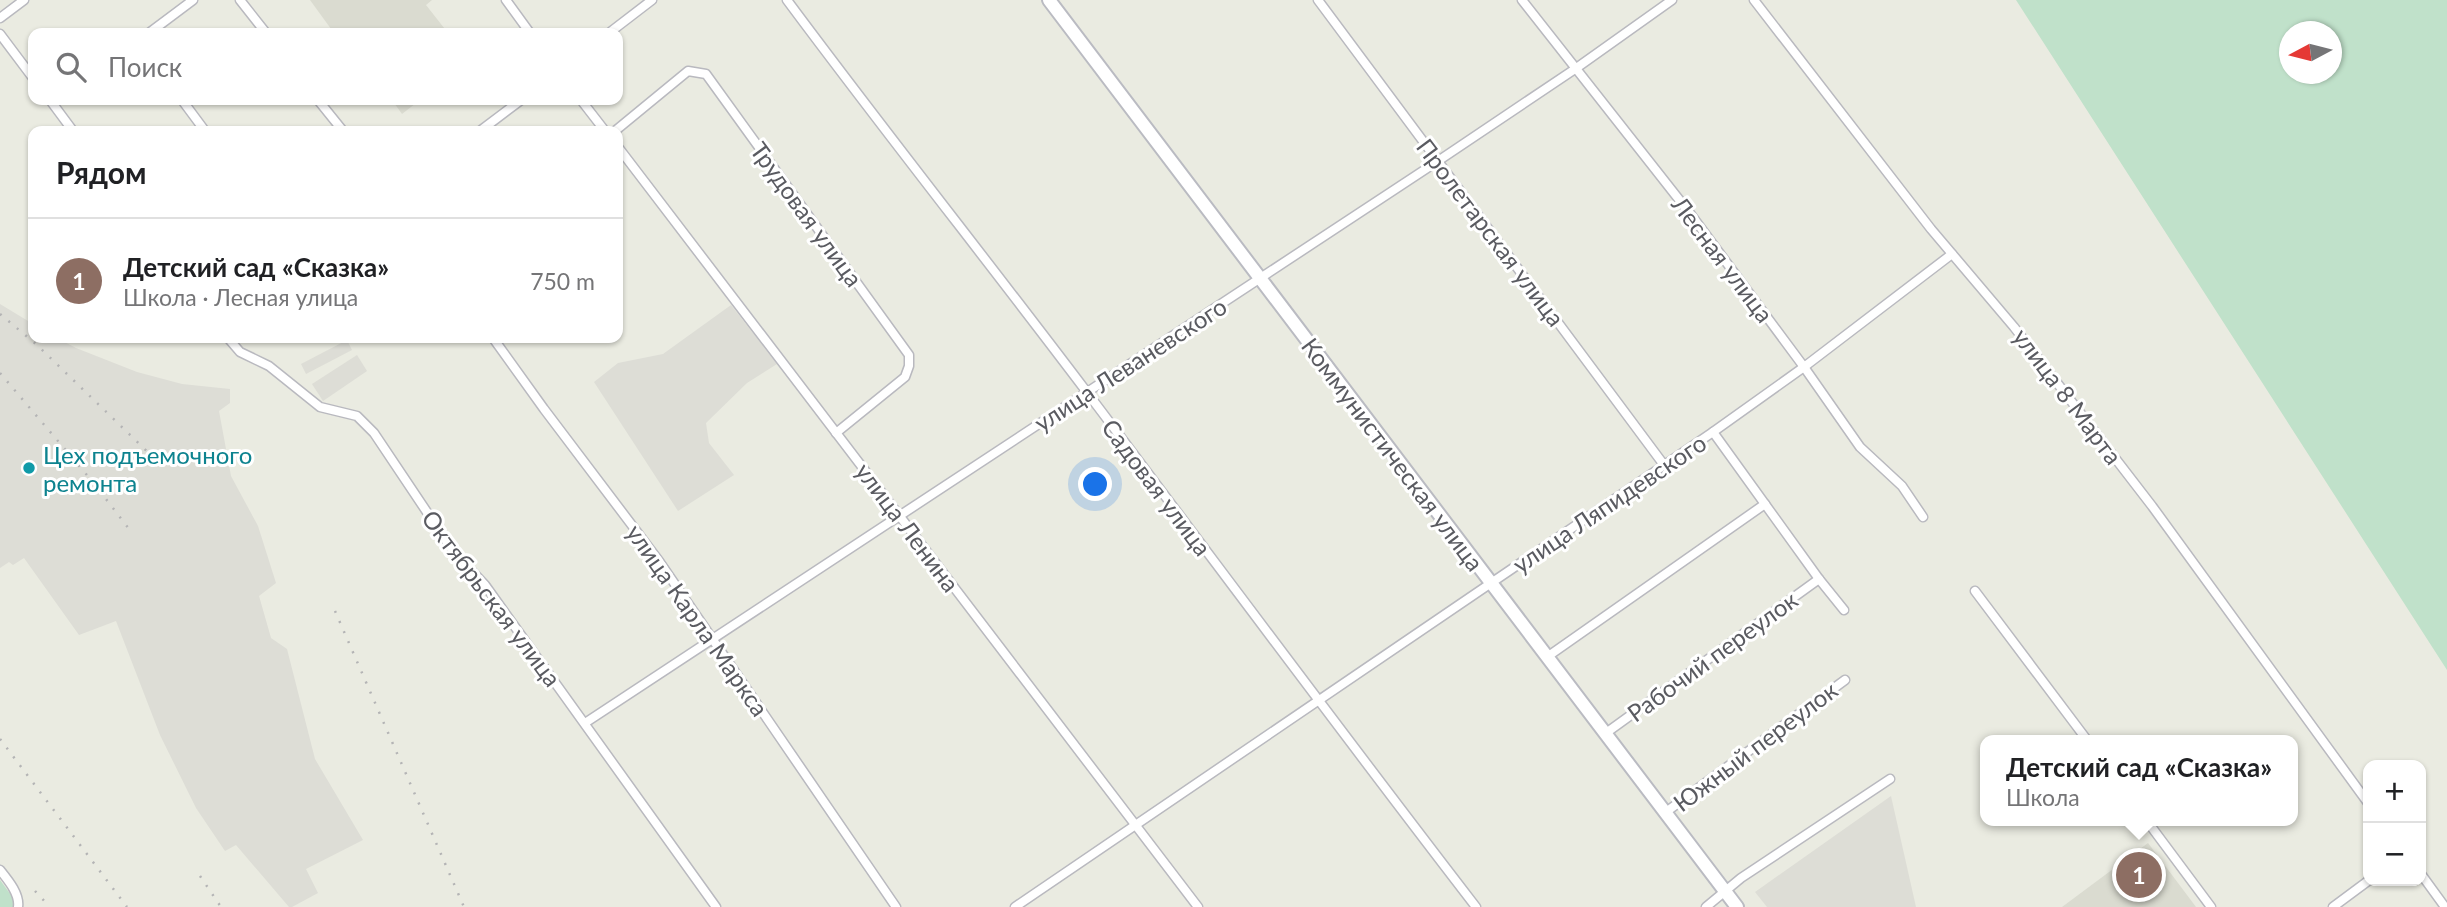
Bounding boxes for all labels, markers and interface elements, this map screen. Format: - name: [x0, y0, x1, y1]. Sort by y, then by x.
- north arrow: [2279, 21, 2342, 84]
- search box: [28, 28, 623, 105]
- icon: search: [52, 48, 90, 86]
- text: Поиск: [108, 51, 182, 83]
- street label: Пролетарская улица: [1411, 132, 1571, 332]
- street label: Трудовая улица: [745, 136, 869, 292]
- text: Рядом: [56, 154, 146, 190]
- street label: Лесная улица: [1666, 190, 1780, 328]
- text: Детский сад «Сказка»: [123, 251, 389, 283]
- text: 1: [72, 267, 86, 295]
- text: 750 m: [530, 267, 595, 295]
- text: Школа · Лесная улица: [123, 283, 358, 311]
- street label: улица Леваневского: [1028, 291, 1232, 437]
- street label: улица 8 Марта: [2007, 322, 2129, 470]
- street label: Коммунистическая улица: [1296, 332, 1490, 576]
- street label: Садовая улица: [1096, 413, 1218, 561]
- street label: улица Ляпидевского: [1507, 427, 1711, 579]
- place label: Цех подъемочного ремонта: [43, 440, 252, 497]
- street label: улица Ленина: [850, 457, 966, 597]
- marker: Цех подъемочного ремонта: [21, 460, 37, 476]
- your location: [1078, 467, 1112, 501]
- street label: Октябрьская улица: [416, 504, 568, 692]
- street label: улица Карла Маркса: [621, 519, 775, 721]
- street label: Рабочий переулок: [1621, 584, 1803, 727]
- street label: Южный переулок: [1667, 675, 1843, 817]
- popup: [1980, 735, 2298, 826]
- text: Детский сад «Сказка»: [2006, 751, 2272, 783]
- map controls: [2363, 760, 2426, 886]
- button: +: [2363, 760, 2426, 823]
- text: Школа: [2006, 783, 2080, 811]
- button: −: [2363, 823, 2426, 886]
- pin: 1: [2116, 849, 2162, 901]

